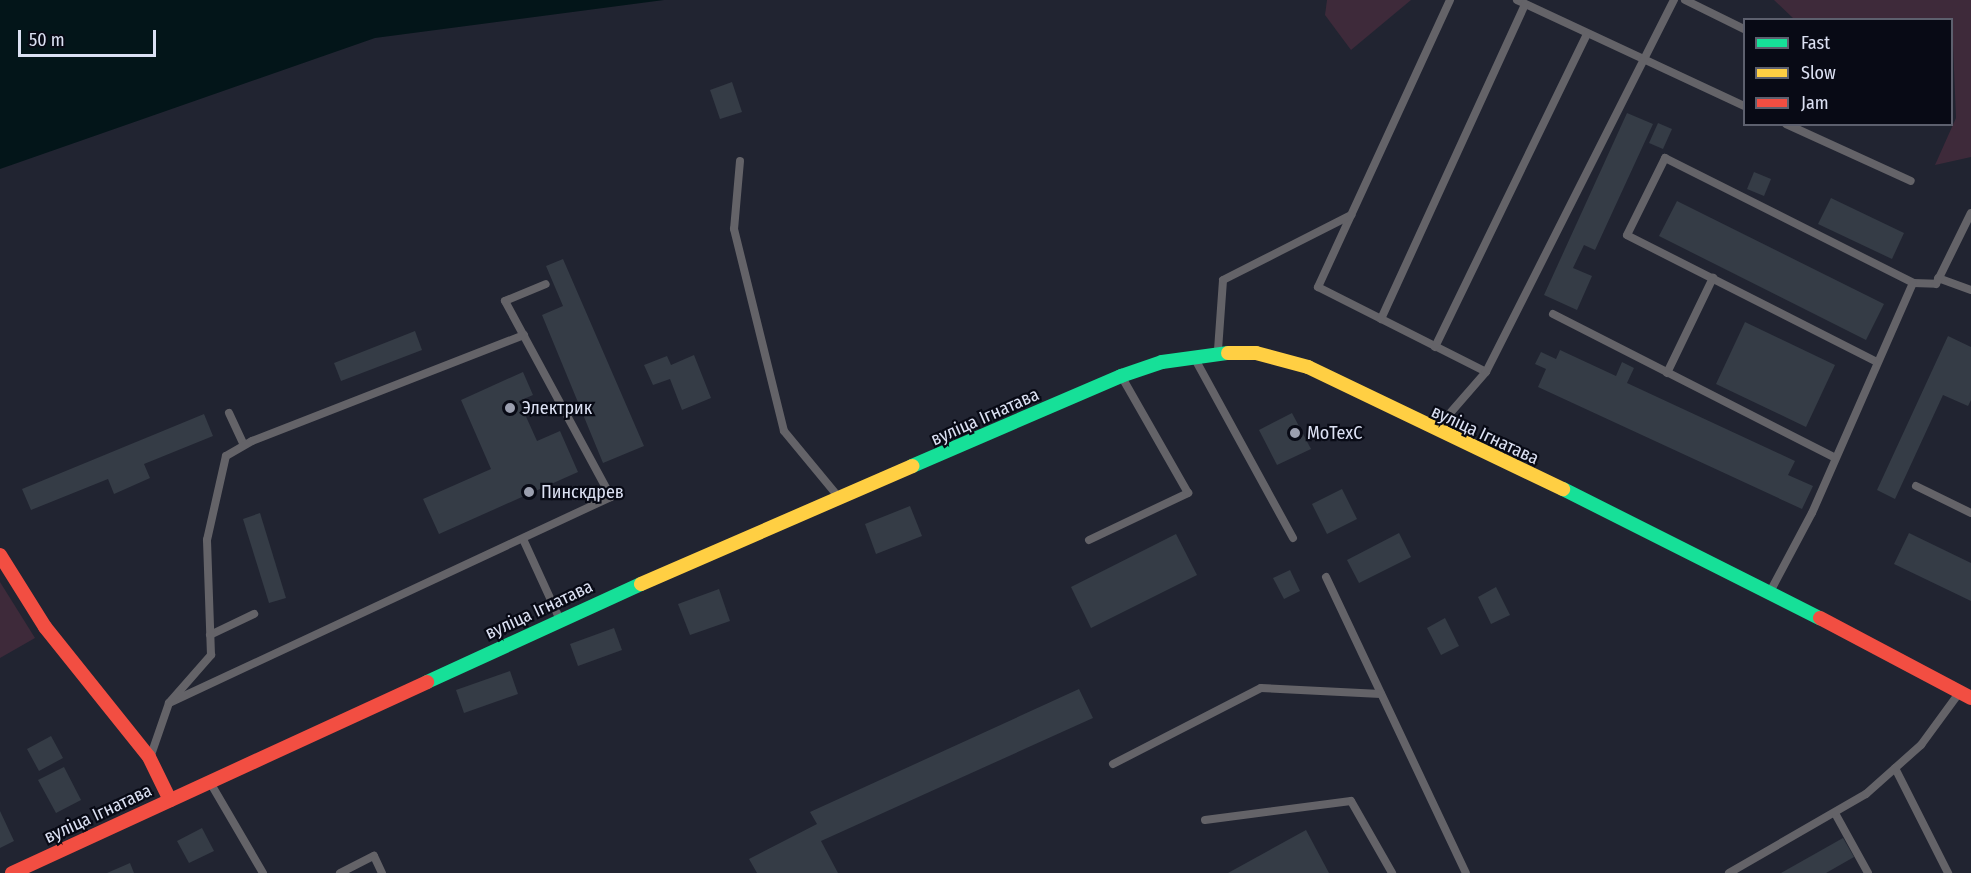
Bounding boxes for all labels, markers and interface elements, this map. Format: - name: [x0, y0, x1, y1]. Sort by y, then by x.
- scale bar: [21, 18, 159, 56]
- legend: [1743, 18, 1953, 126]
- text: 50 m: [29, 29, 65, 51]
- text: Fast: [1801, 32, 1830, 54]
- text: Slow: [1801, 62, 1836, 84]
- text: Jam: [1801, 92, 1829, 114]
- street label: вуліца Ігнатава: [928, 384, 1042, 450]
- place label: Электрик: [522, 397, 592, 419]
- marker: Электрик: [503, 401, 517, 415]
- street label: вуліца Ігнатава: [1428, 401, 1542, 469]
- place label: MoTexC: [1307, 422, 1362, 444]
- marker: MoTexC: [1288, 426, 1302, 440]
- place label: Пинскдрев: [541, 481, 624, 503]
- marker: Пинскдрев: [522, 485, 536, 499]
- street label: вуліца Ігнатава: [482, 576, 596, 644]
- street label: вуліца Ігнатава: [41, 780, 155, 848]

